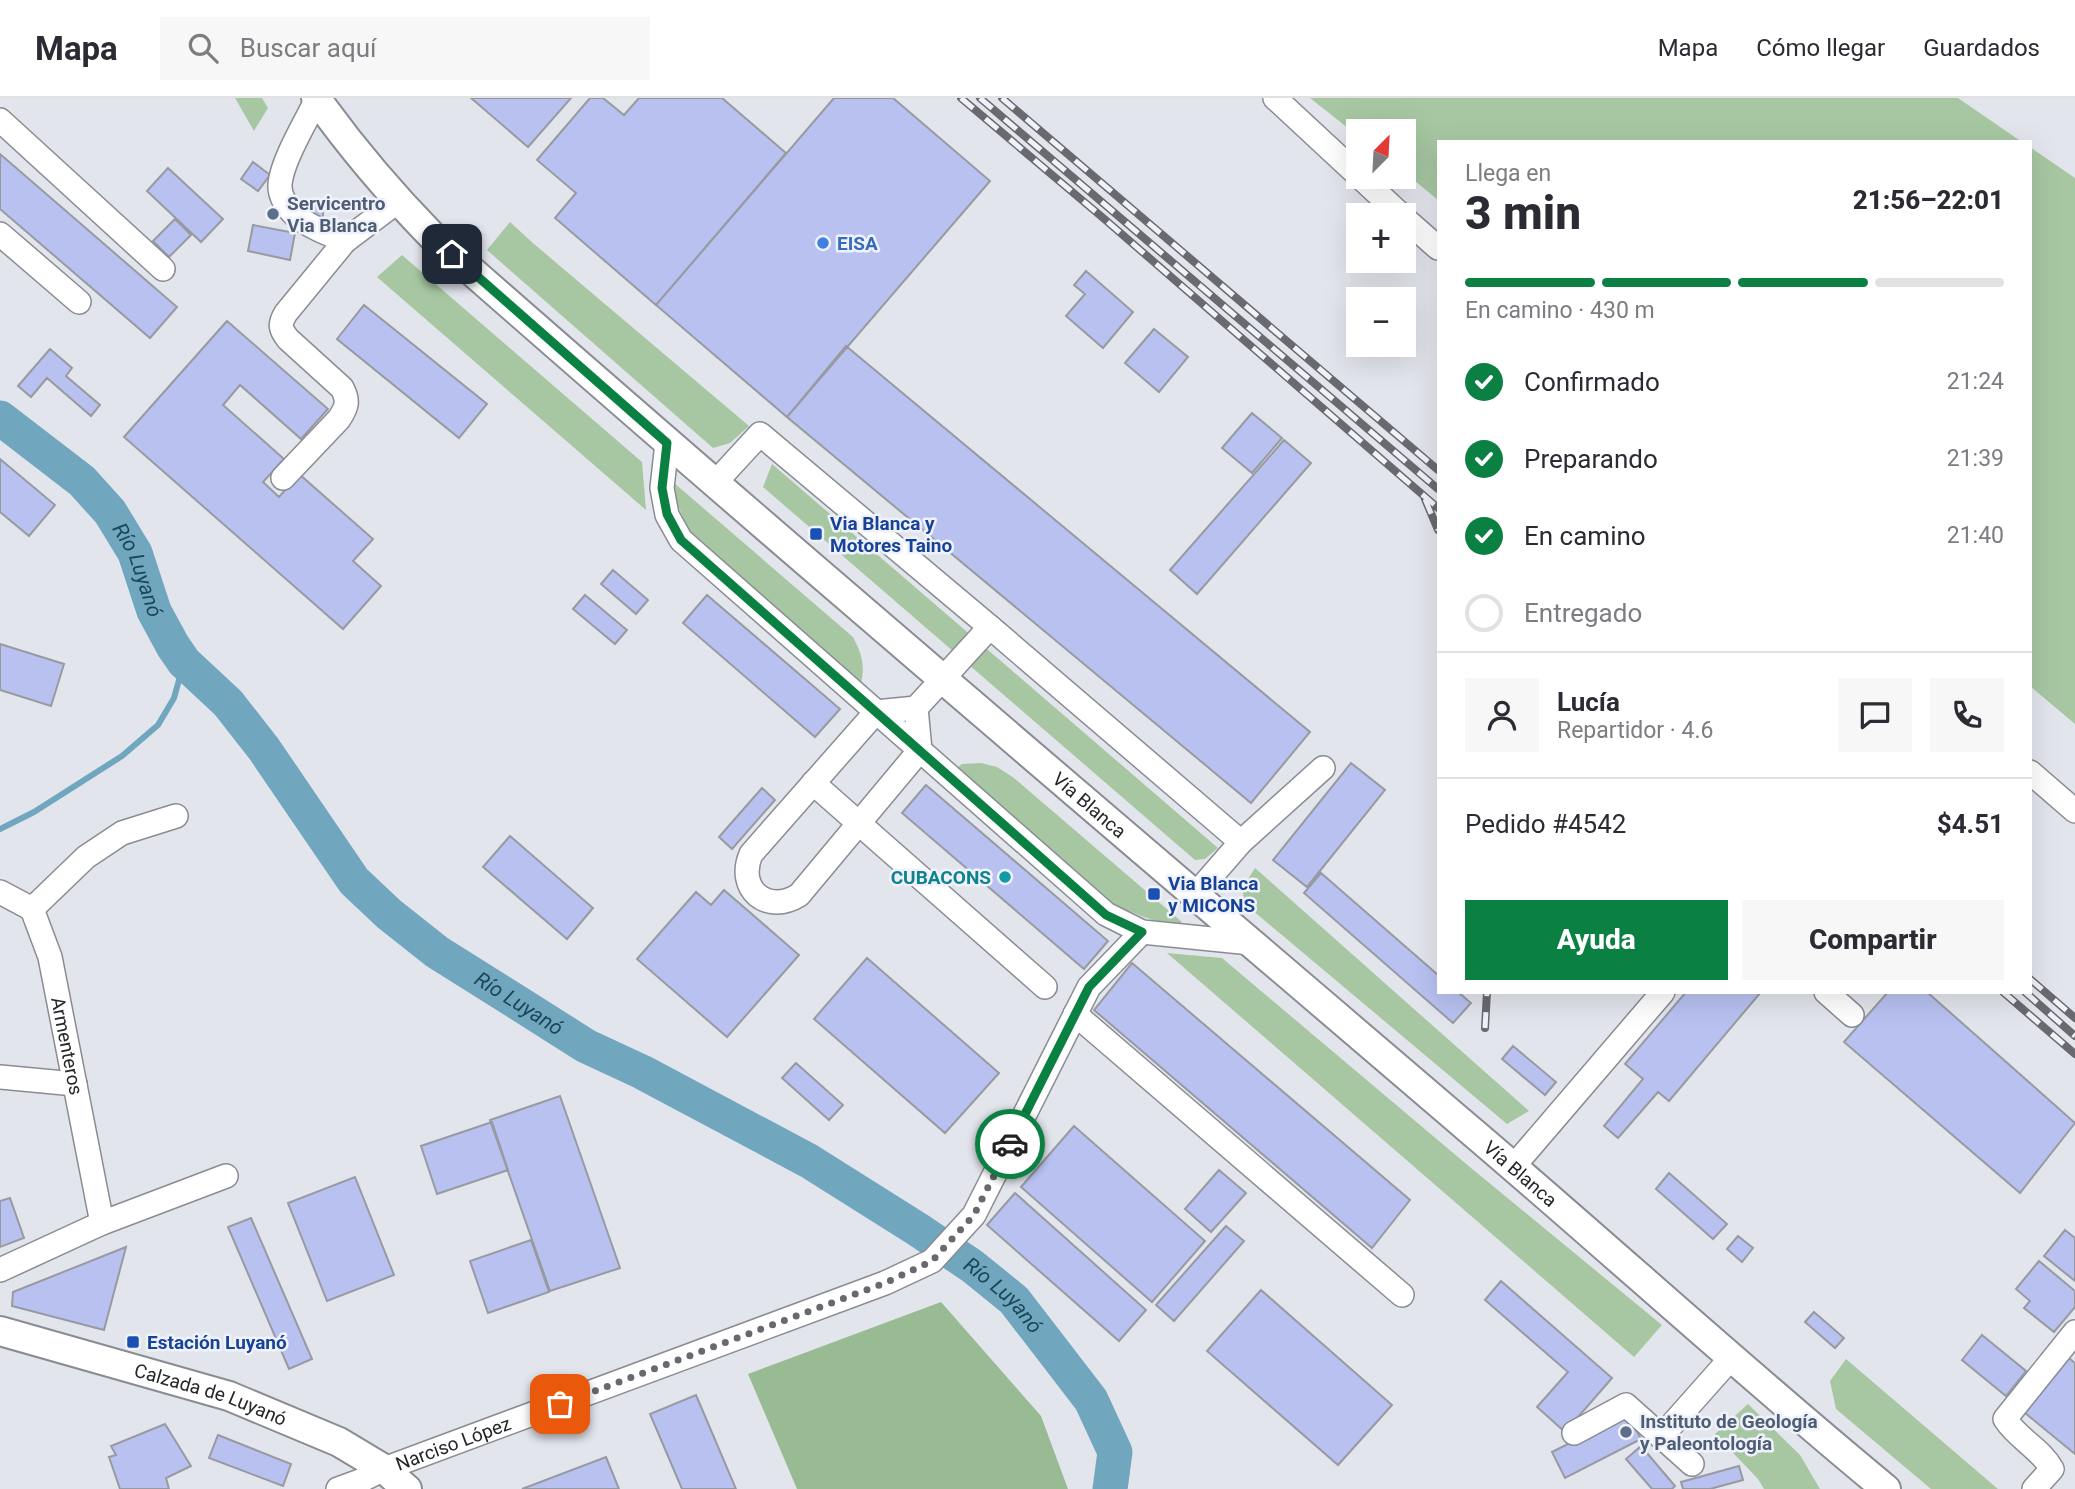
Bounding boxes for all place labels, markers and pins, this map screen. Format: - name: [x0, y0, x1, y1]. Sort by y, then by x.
- place label: Servicentro Via Blanca: [287, 192, 386, 237]
- marker: Servicentro Via Blanca: [265, 206, 281, 222]
- pin: [422, 224, 482, 284]
- place label: EISA: [837, 232, 878, 255]
- marker: EISA: [815, 235, 831, 251]
- place label: Via Blanca y Motores Taino: [830, 512, 953, 557]
- marker: Via Blanca y Motores Taino: [808, 526, 824, 542]
- place label: CUBACONS: [891, 866, 991, 889]
- marker: CUBACONS: [997, 869, 1013, 885]
- place label: Via Blanca y MICONS: [1168, 872, 1258, 917]
- marker: Via Blanca y MICONS: [1146, 886, 1162, 902]
- place label: Estación Luyanó: [147, 1331, 287, 1354]
- marker: Estación Luyanó: [125, 1334, 141, 1350]
- pin: [530, 1374, 590, 1434]
- place label: Instituto de Geología y Paleontología: [1640, 1410, 1818, 1455]
- marker: Instituto de Geología y Paleontología: [1618, 1424, 1634, 1440]

